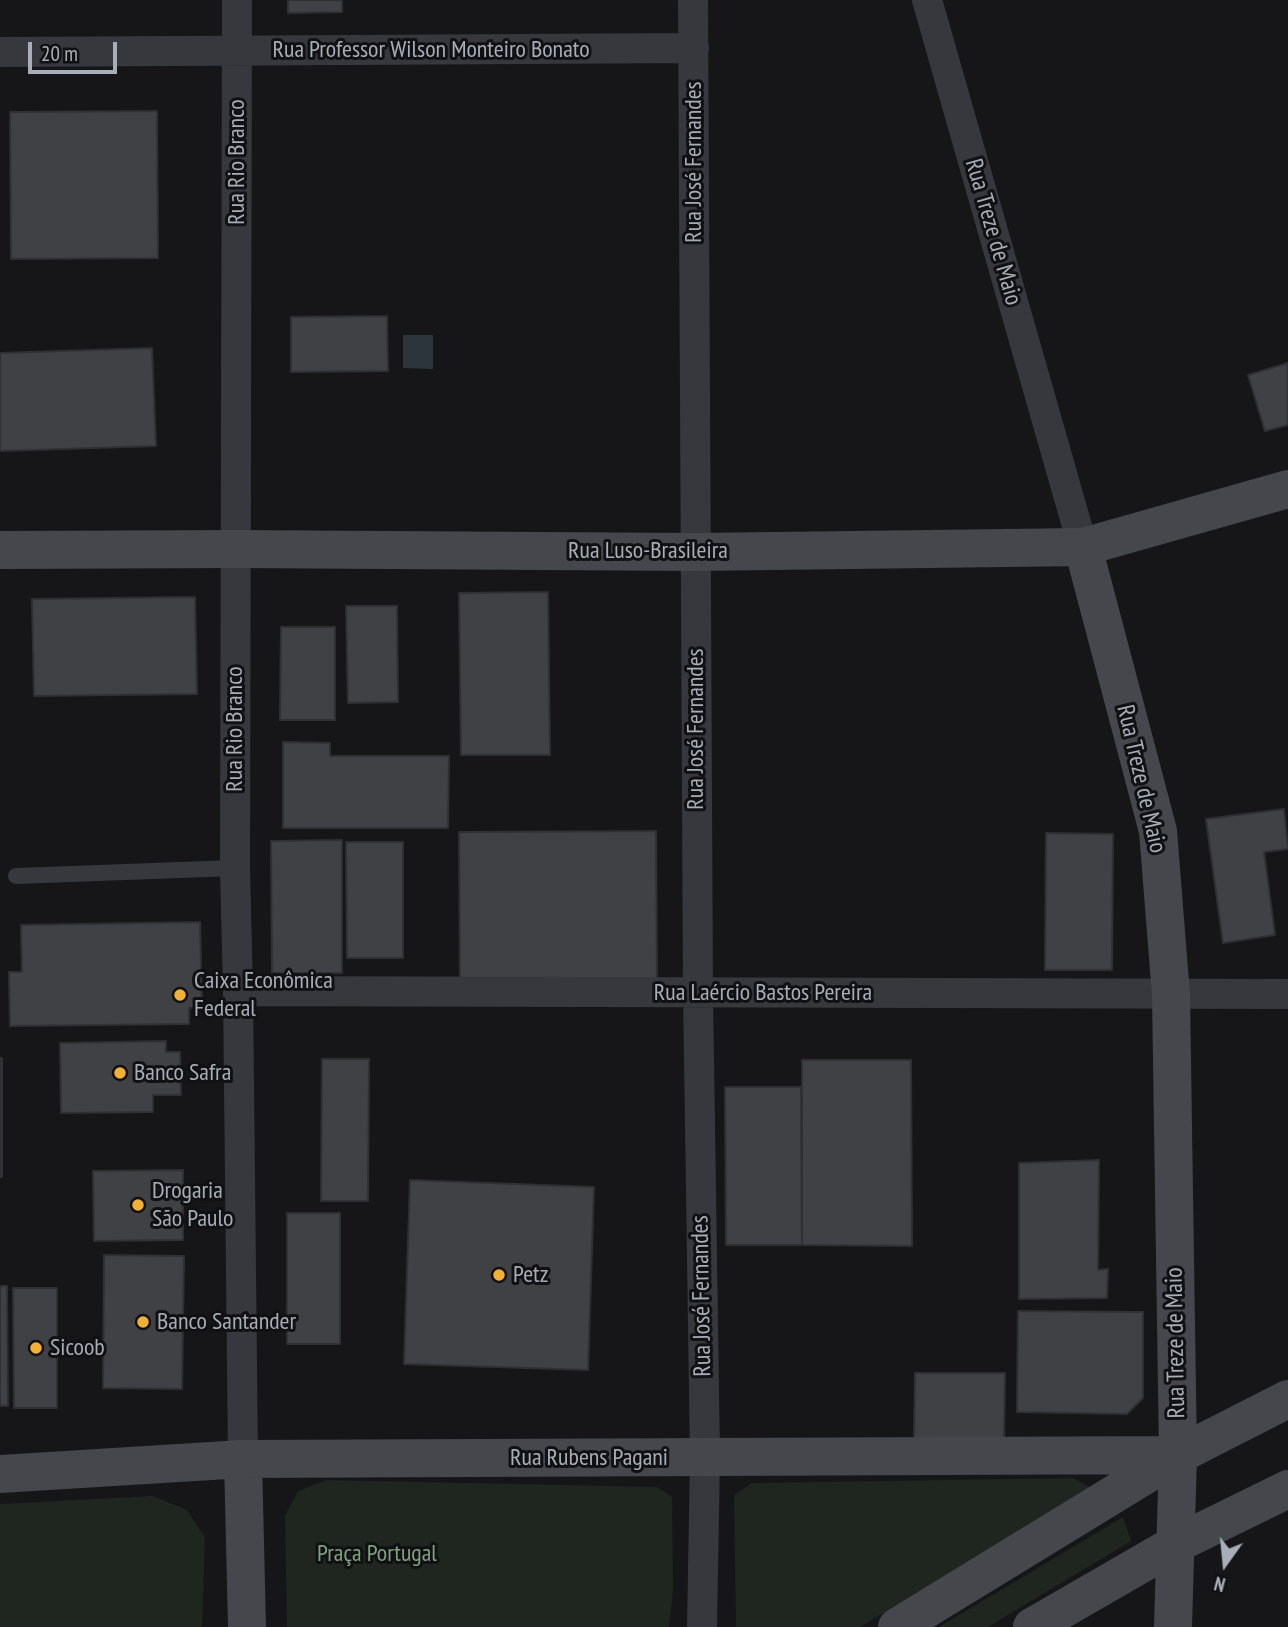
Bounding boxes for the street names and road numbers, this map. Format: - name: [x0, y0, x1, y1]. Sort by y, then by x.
- street label: Rua Professor Wilson Monteiro Bonato: [272, 36, 590, 64]
- street label: Rua José Fernandes: [680, 81, 708, 243]
- street label: Rua Rio Branco: [223, 99, 251, 225]
- street label: Rua Treze de Maio: [958, 156, 1028, 308]
- street label: Rua Luso-Brasileira: [568, 537, 728, 565]
- street label: Rua José Fernandes: [682, 648, 710, 810]
- street label: Rua Rio Branco: [221, 666, 249, 792]
- street label: Rua Treze de Maio: [1110, 702, 1172, 856]
- street label: Rua Laércio Bastos Pereira: [654, 979, 872, 1007]
- street label: Rua José Fernandes: [686, 1215, 718, 1377]
- street label: Rua Treze de Maio: [1160, 1267, 1192, 1419]
- street label: Rua Rubens Pagani: [510, 1444, 668, 1472]

